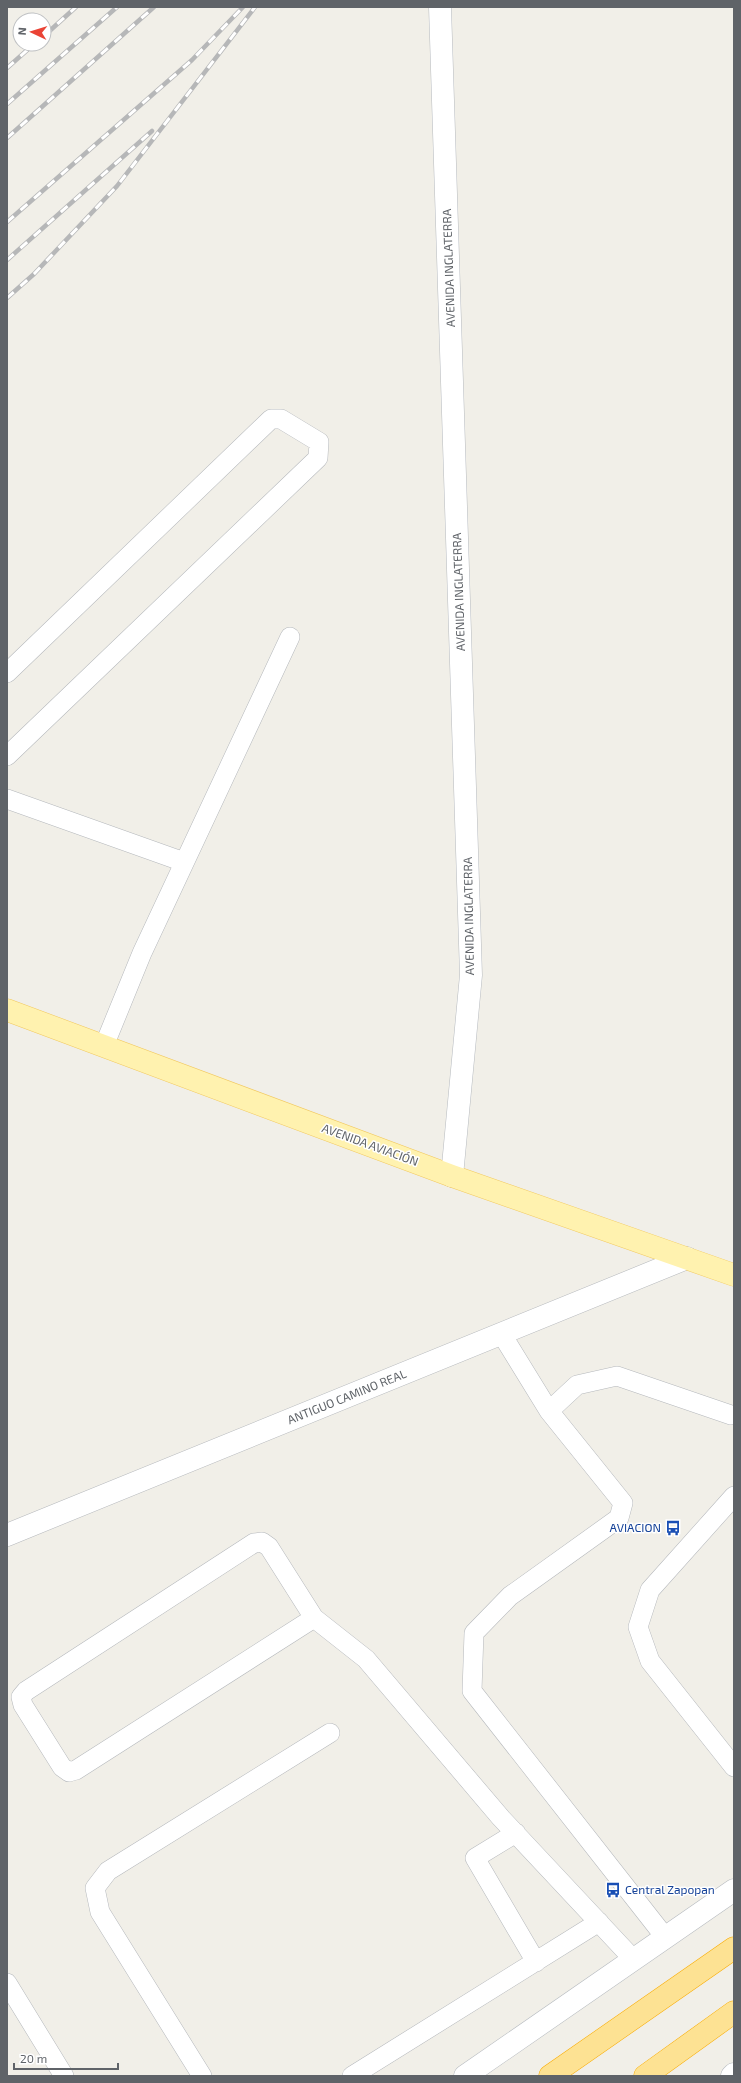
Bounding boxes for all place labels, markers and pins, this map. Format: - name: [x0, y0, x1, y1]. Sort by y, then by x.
- bus stop icon: AVIACION: [664, 1519, 682, 1537]
- place label: AVIACION: [610, 1520, 661, 1534]
- bus stop icon: Central Zapopan: [604, 1881, 622, 1899]
- place label: Central Zapopan: [625, 1882, 715, 1896]

